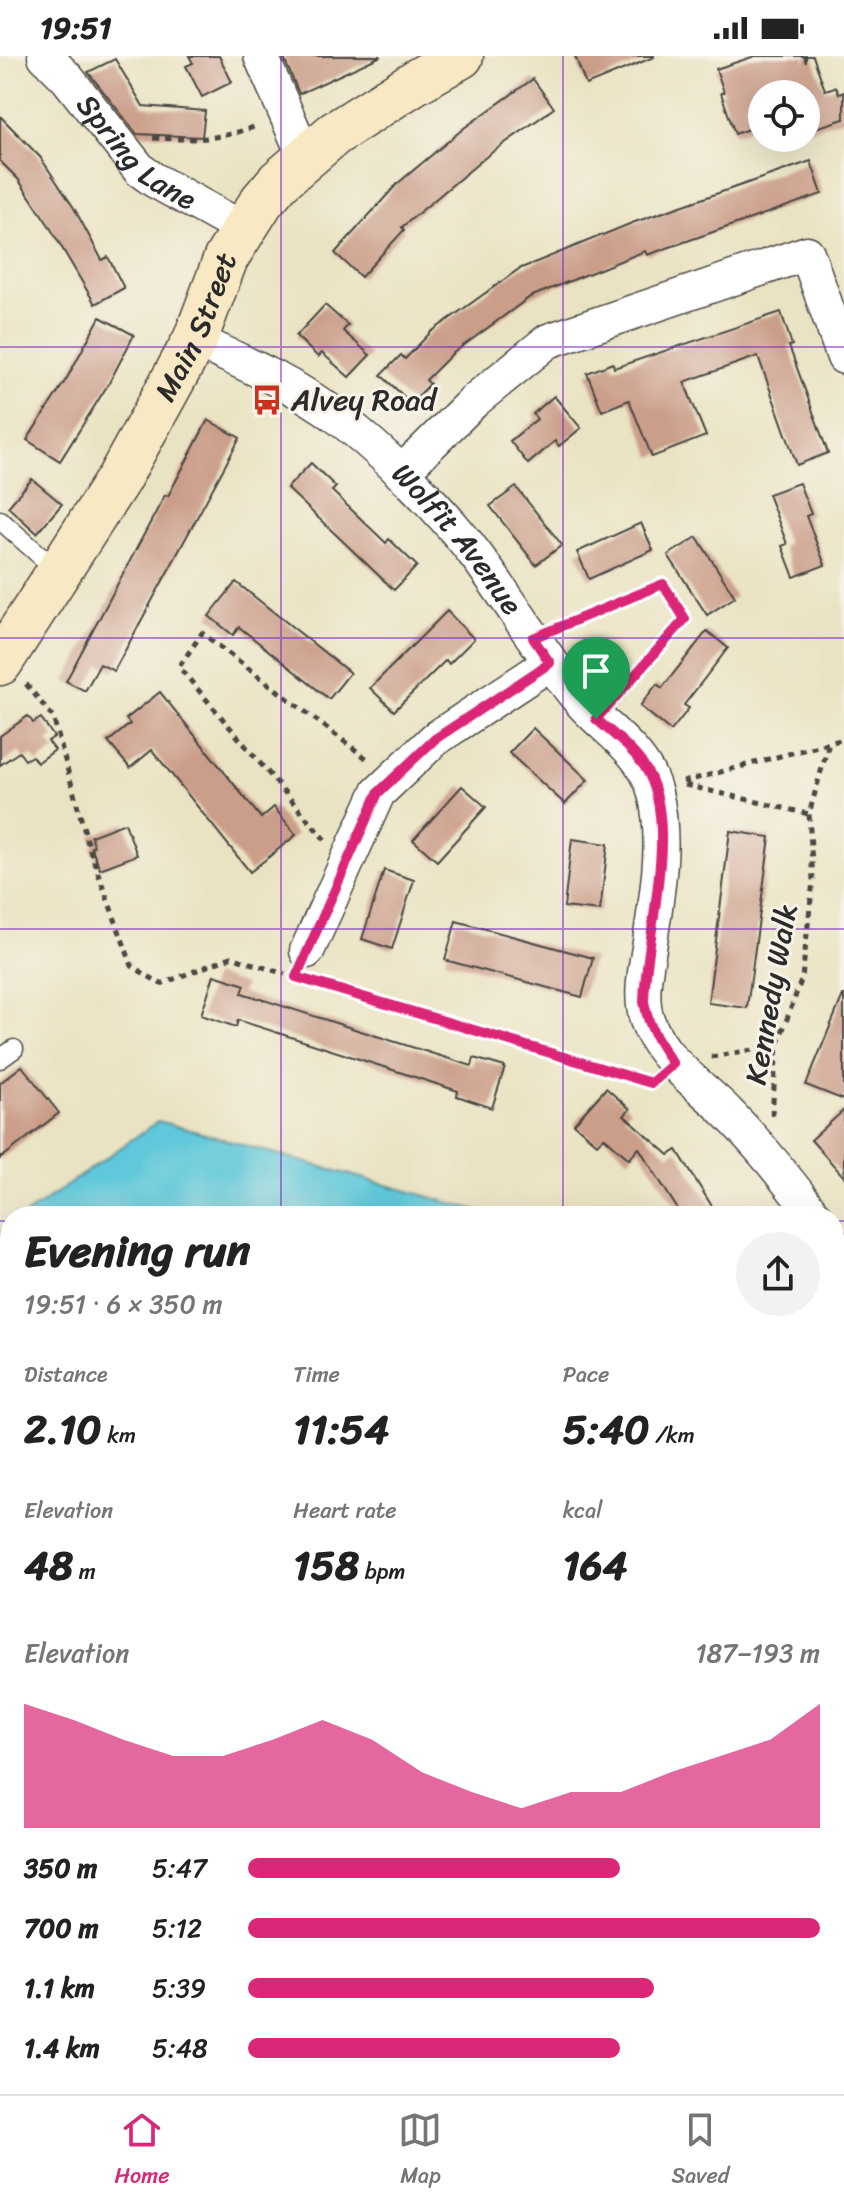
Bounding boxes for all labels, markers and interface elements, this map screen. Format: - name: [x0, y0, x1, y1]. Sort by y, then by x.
- text: 19:51: [40, 1, 112, 55]
- map controls: [748, 80, 820, 152]
- button: locate: [748, 80, 820, 152]
- street label: Spring Lane: [62, 81, 207, 226]
- street label: Main Street: [139, 244, 253, 412]
- place label: Alvey Road: [290, 373, 438, 427]
- bus stop icon: Alvey Road: [250, 383, 284, 417]
- street label: Wolfit Avenue: [378, 449, 538, 626]
- pin: [562, 637, 630, 719]
- icon: arrive: [574, 649, 618, 693]
- street label: Kennedy Walk: [728, 899, 814, 1089]
- text: Evening run: [24, 1212, 250, 1290]
- button: share: [736, 1232, 820, 1316]
- text: 19:51 · 6 × 350 m: [24, 1281, 223, 1327]
- text: Distance: [24, 1355, 108, 1394]
- text: Time: [293, 1355, 340, 1394]
- text: Pace: [563, 1355, 609, 1394]
- text: 2.10: [24, 1394, 102, 1465]
- text: 11:54: [293, 1394, 389, 1465]
- text: 5:40: [563, 1394, 649, 1465]
- text: km: [102, 1416, 136, 1455]
- text: /km: [649, 1416, 695, 1455]
- text: Elevation: [24, 1491, 113, 1530]
- text: Heart rate: [293, 1491, 397, 1530]
- text: kcal: [563, 1491, 603, 1530]
- text: 48: [24, 1530, 73, 1601]
- text: 158: [293, 1530, 359, 1601]
- text: 164: [563, 1530, 628, 1601]
- text: m: [73, 1552, 96, 1591]
- text: bpm: [359, 1552, 405, 1591]
- text: Elevation: [24, 1630, 129, 1676]
- text: 187–193 m: [695, 1630, 820, 1676]
- text: 350 m: [24, 1845, 97, 1891]
- text: 5:47: [152, 1845, 207, 1891]
- text: 700 m: [24, 1905, 98, 1951]
- text: 5:12: [152, 1905, 202, 1951]
- text: 1.1 km: [24, 1965, 95, 2011]
- text: 5:39: [152, 1965, 206, 2011]
- text: 1.4 km: [24, 2025, 100, 2071]
- text: 5:48: [152, 2025, 208, 2071]
- tab: Home: [115, 2108, 169, 2195]
- tab: Map: [398, 2108, 442, 2195]
- tab: Saved: [671, 2108, 729, 2195]

